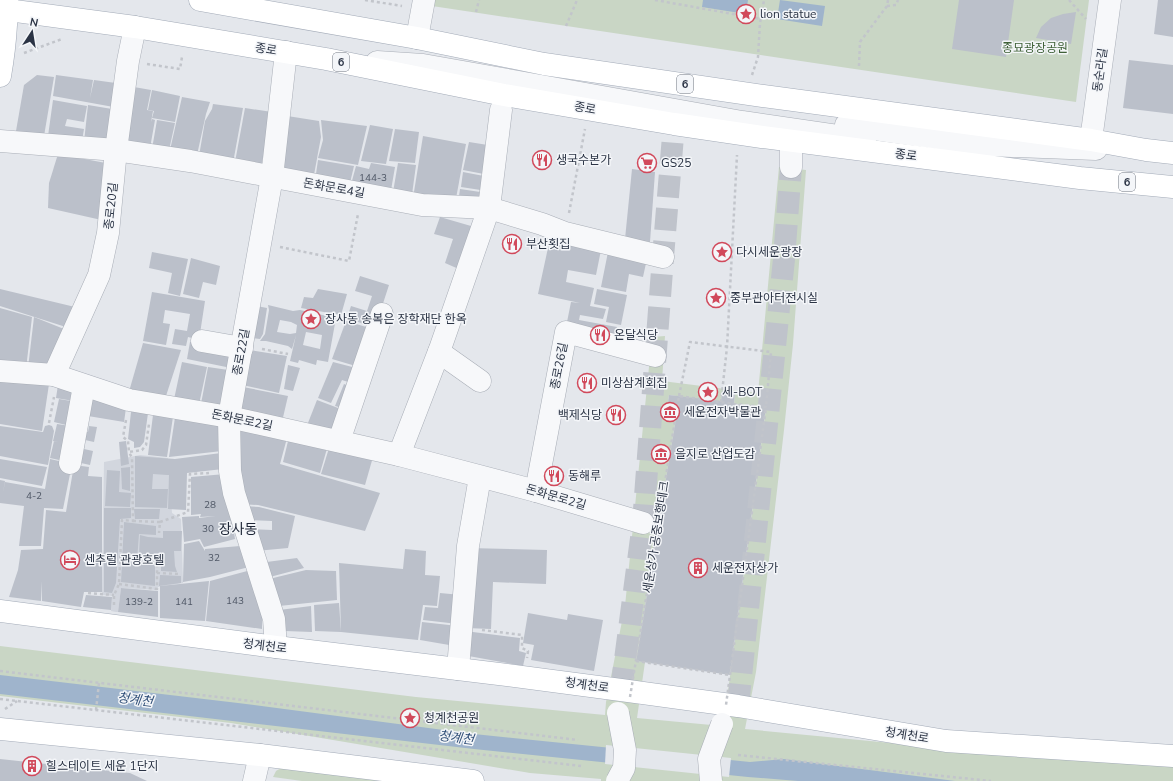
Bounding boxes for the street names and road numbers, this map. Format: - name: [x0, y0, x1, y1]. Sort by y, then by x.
- street label: 종로: [254, 39, 278, 59]
- street label: 동순라길: [1089, 47, 1111, 93]
- road number: 6: [333, 53, 349, 71]
- road number: 6: [677, 75, 693, 93]
- street label: 종로: [573, 98, 597, 118]
- street label: 종로: [894, 146, 918, 164]
- road number: 6: [1119, 173, 1135, 191]
- street label: 돈화문로4길: [302, 175, 366, 201]
- street label: 종로20길: [101, 182, 121, 230]
- street label: 종로22길: [229, 327, 253, 377]
- street label: 종로26길: [547, 341, 571, 391]
- street label: 돈화문로2길: [210, 406, 274, 434]
- street label: 세운상가 공중보행데크: [639, 480, 673, 594]
- street label: 돈화문로2길: [524, 481, 588, 513]
- street label: 청계천로: [242, 635, 288, 657]
- street label: 청계천로: [564, 674, 610, 696]
- street label: 청계천로: [884, 724, 930, 746]

